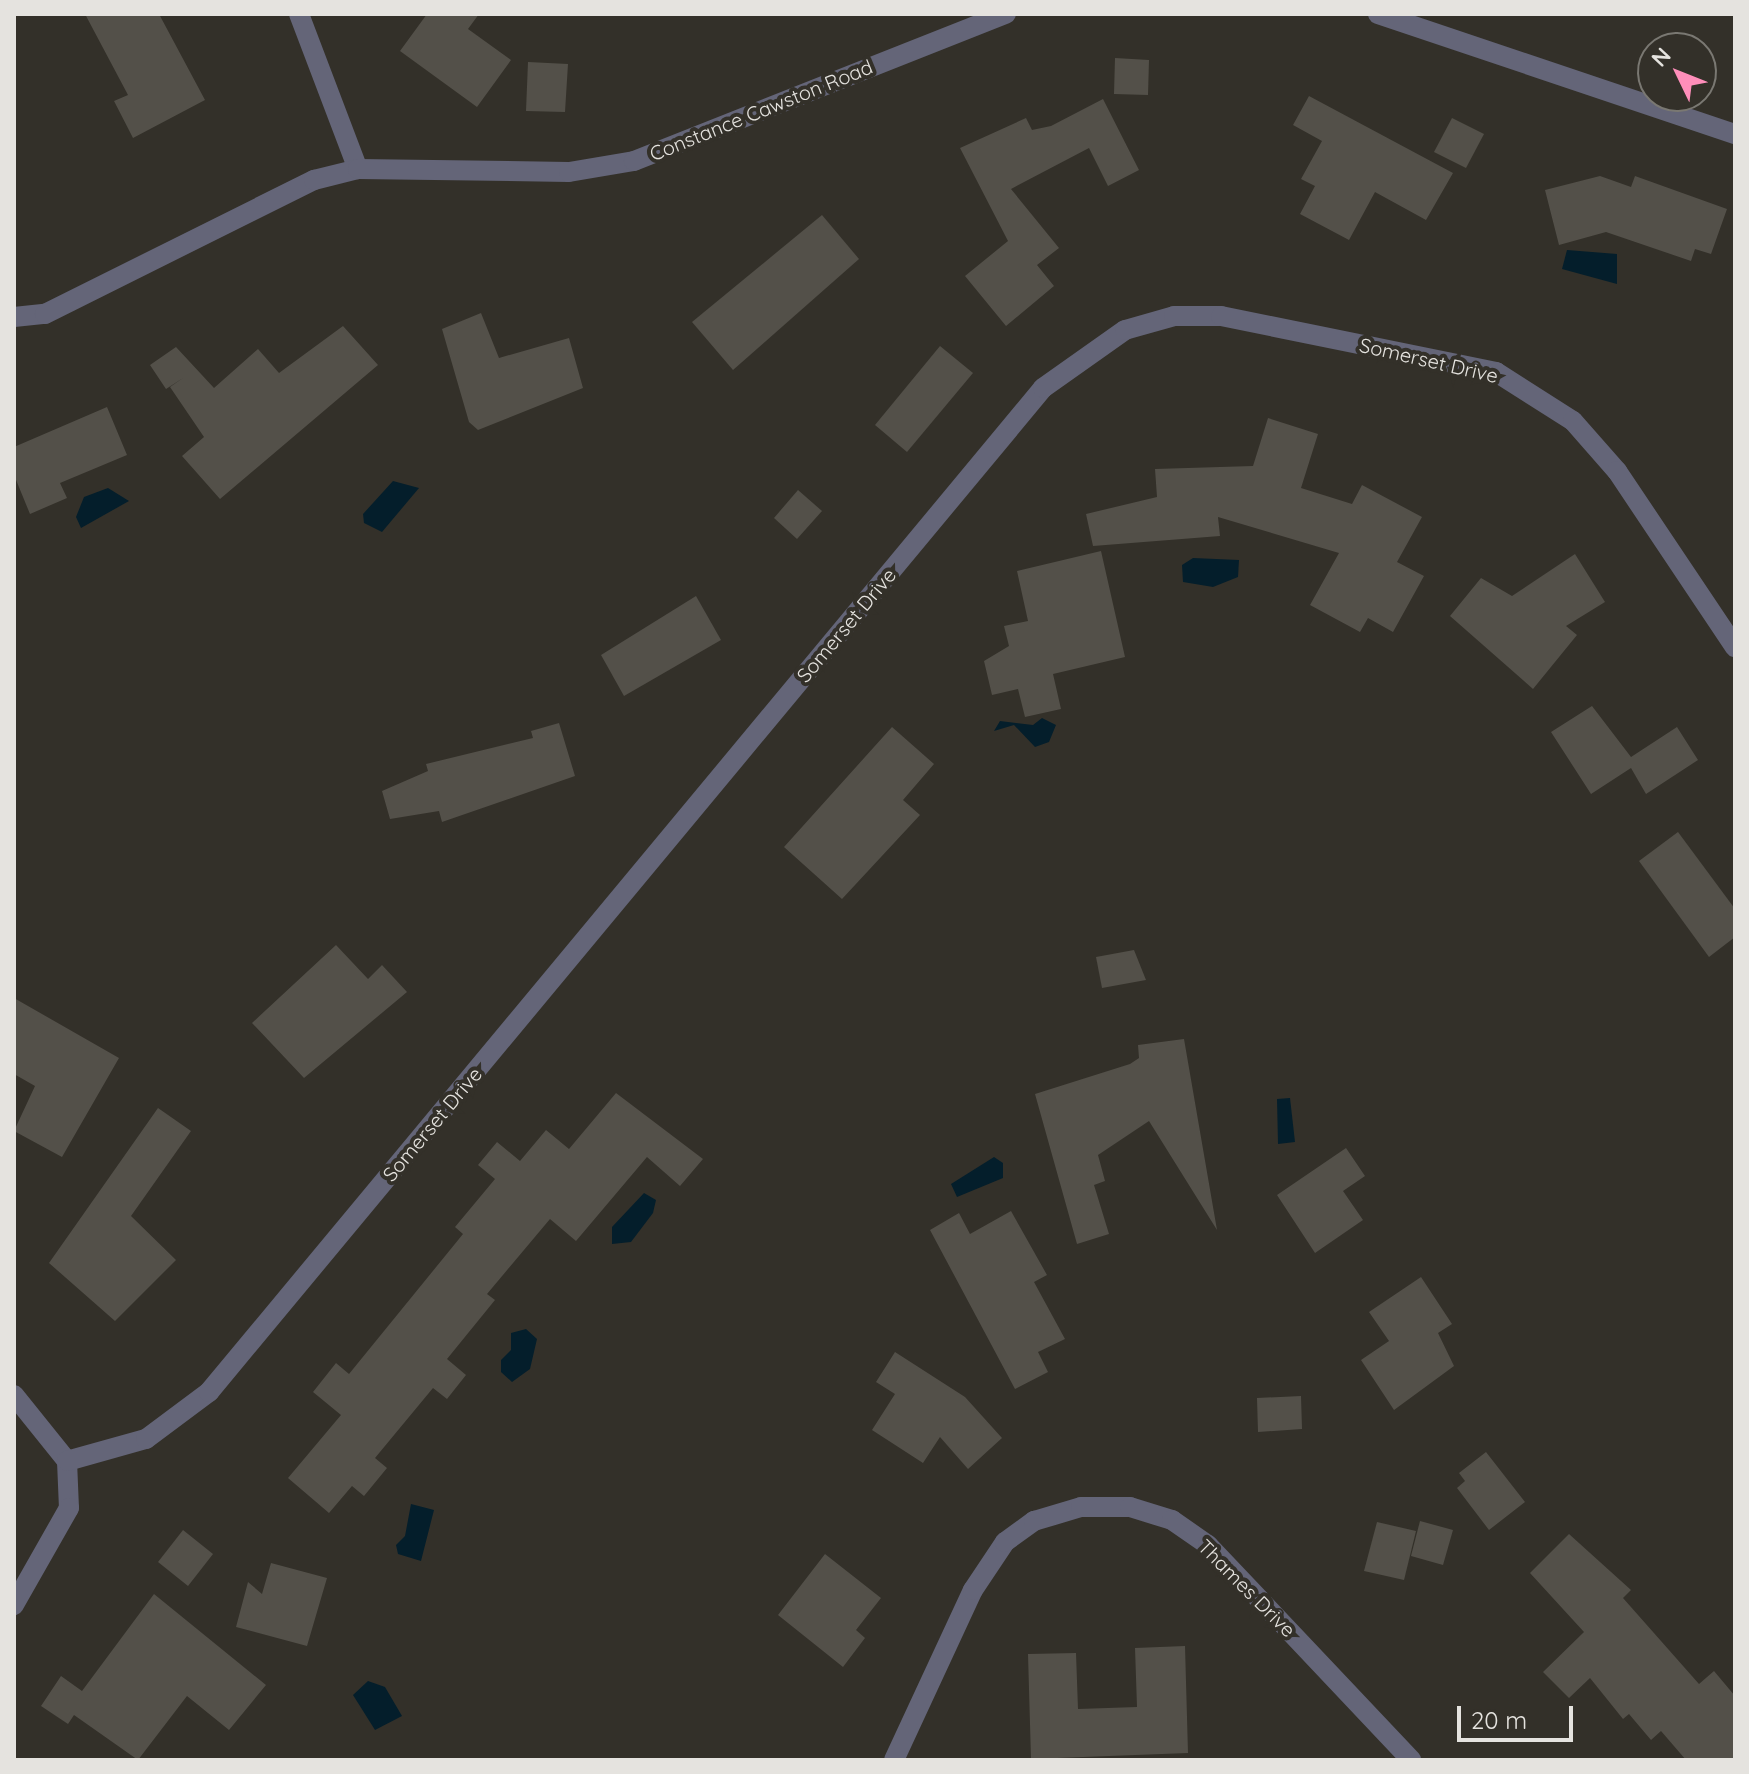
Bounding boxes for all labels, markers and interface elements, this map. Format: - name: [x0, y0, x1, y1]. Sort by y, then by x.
- north arrow: [1637, 32, 1717, 112]
- text: N: [1645, 42, 1677, 72]
- street label: Constance Cawston Road: [646, 54, 876, 166]
- street label: Somerset Drive: [1357, 332, 1501, 388]
- street label: Somerset Drive: [791, 563, 901, 687]
- street label: Somerset Drive: [377, 1062, 487, 1186]
- street label: Thames Drive: [1193, 1534, 1301, 1642]
- scale bar: [1461, 1690, 1577, 1740]
- text: 20 m: [1471, 1705, 1527, 1735]

